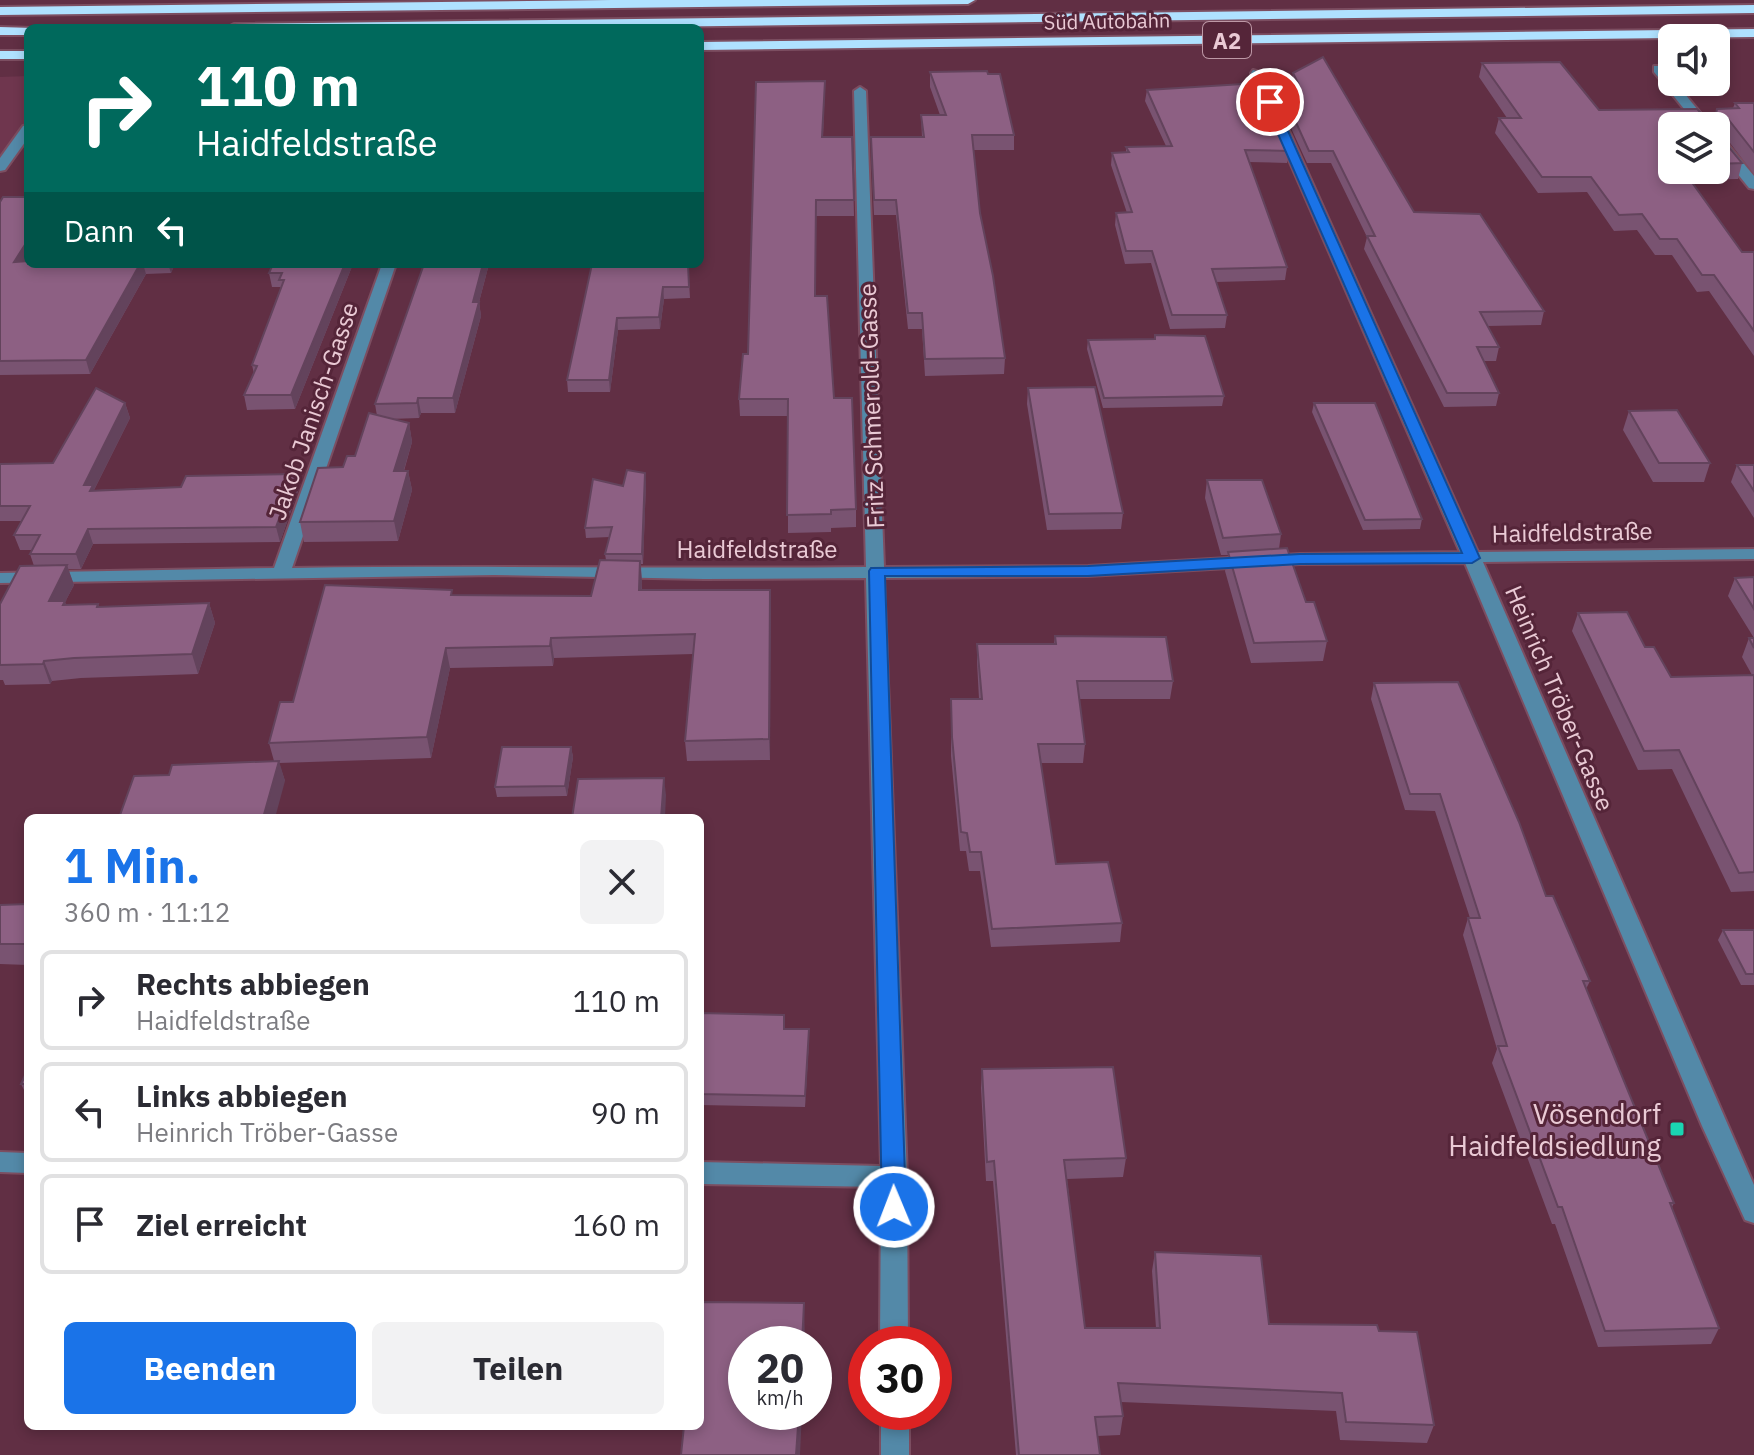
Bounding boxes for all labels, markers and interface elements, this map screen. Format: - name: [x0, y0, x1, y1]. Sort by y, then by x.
- street label: Süd Autobahn: [1043, 6, 1171, 36]
- road number: A2: [1203, 22, 1251, 58]
- map controls: [1658, 24, 1730, 184]
- button: sound: [1658, 24, 1730, 96]
- text: 110 m: [196, 49, 360, 121]
- icon: right: [64, 56, 168, 160]
- pin: [1236, 68, 1304, 136]
- icon: arrive: [1248, 80, 1292, 124]
- button: layers: [1658, 112, 1730, 184]
- text: Haidfeldstraße: [196, 119, 438, 166]
- icon: left: [150, 208, 194, 252]
- text: Dann: [64, 211, 134, 250]
- street label: Fritz Schmerold-Gasse: [851, 283, 891, 529]
- street label: Jakob Janisch-Gasse: [261, 298, 365, 524]
- street label: Haidfeldstraße: [1491, 515, 1653, 549]
- street label: Haidfeldstraße: [676, 533, 838, 565]
- street label: Heinrich Tröber-Gasse: [1498, 580, 1622, 816]
- text: 1 Min.: [64, 834, 201, 896]
- button: close: [580, 840, 664, 924]
- text: 360 m · 11:12: [64, 895, 230, 929]
- text: Rechts abbiegen: [136, 964, 370, 1003]
- icon: right: [68, 978, 112, 1022]
- text: 110 m: [573, 981, 660, 1020]
- text: Haidfeldstraße: [136, 1003, 310, 1037]
- text: Links abbiegen: [136, 1076, 348, 1115]
- icon: left: [68, 1090, 112, 1134]
- text: 90 m: [591, 1093, 660, 1132]
- place label: Vösendorf Haidfeldsiedlung: [1448, 1095, 1661, 1164]
- text: Heinrich Tröber-Gasse: [136, 1115, 398, 1149]
- marker: Vösendorf Haidfeldsiedlung: [1668, 1120, 1686, 1138]
- position arrow: [852, 1165, 936, 1249]
- icon: arrive: [68, 1202, 112, 1246]
- text: Ziel erreicht: [136, 1205, 307, 1244]
- text: 160 m: [573, 1205, 660, 1244]
- button: Beenden: [64, 1322, 356, 1414]
- button: Teilen: [372, 1322, 664, 1414]
- speed limit sign: 30: [848, 1326, 952, 1430]
- text: 20: [756, 1342, 804, 1394]
- text: km/h: [756, 1384, 804, 1411]

